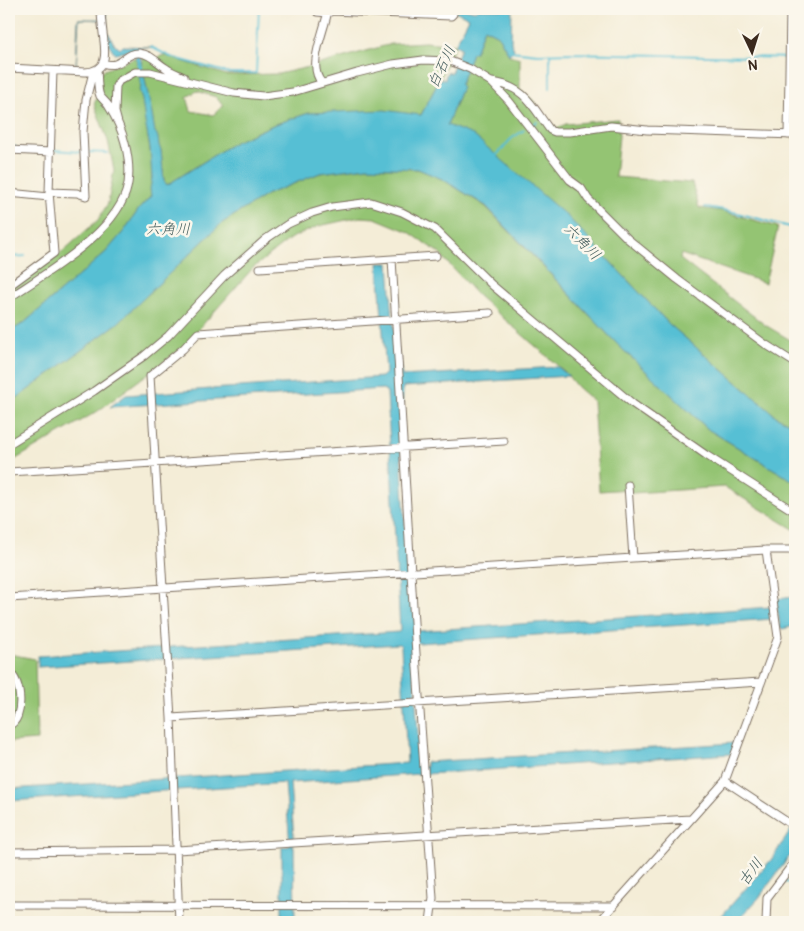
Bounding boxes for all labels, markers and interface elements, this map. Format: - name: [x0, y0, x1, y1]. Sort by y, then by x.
- north arrow: [726, 28, 776, 78]
- water label: 白石川: [424, 43, 460, 91]
- text: N: [748, 56, 758, 73]
- water label: 六角川: [559, 219, 605, 265]
- water label: 六角川: [145, 220, 191, 239]
- water label: 古川: [734, 854, 768, 890]

